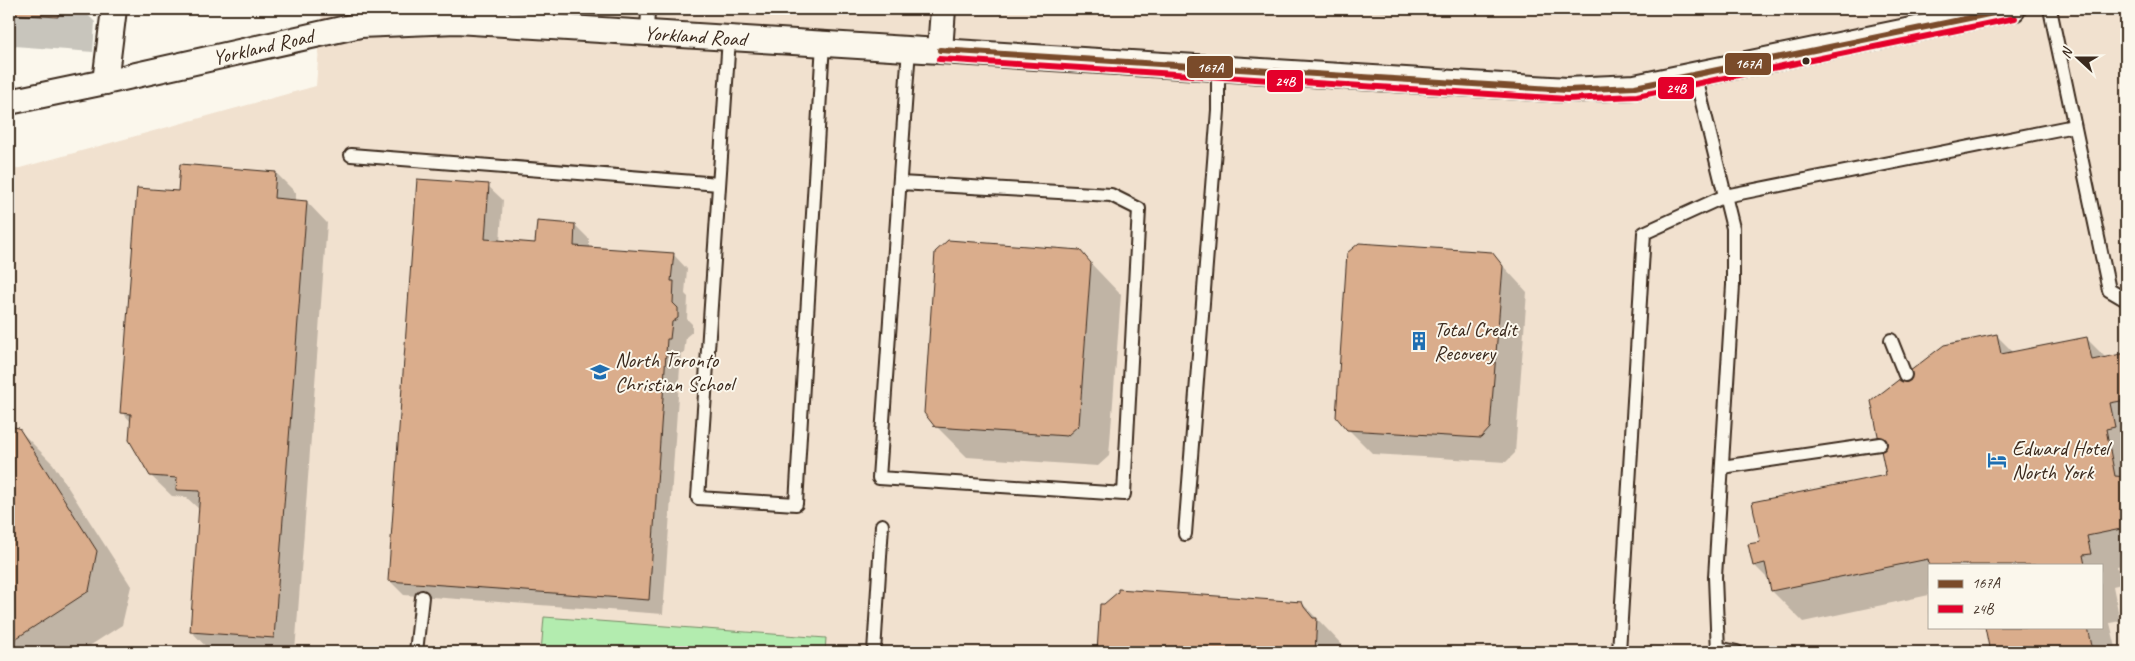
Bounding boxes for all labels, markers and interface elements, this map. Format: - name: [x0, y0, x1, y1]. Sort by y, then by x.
- street label: Yorkland Road: [643, 20, 750, 52]
- street label: Yorkland Road: [210, 22, 319, 71]
- north arrow: [2052, 32, 2102, 82]
- text: N: [2057, 44, 2077, 61]
- line badge: 167A: [1724, 52, 1772, 76]
- line badge: 167A: [1186, 55, 1234, 79]
- text: 167A: [1735, 55, 1762, 72]
- unlabelled marker: [1801, 56, 1811, 66]
- text: 167A: [1197, 59, 1224, 76]
- line badge: 24B: [1266, 69, 1304, 93]
- text: 24B: [1275, 73, 1297, 90]
- line badge: 24B: [1657, 76, 1695, 100]
- text: 24B: [1666, 80, 1688, 97]
- place label: Total Credit Recovery: [1434, 316, 1519, 366]
- building icon: Total Credit Recovery: [1408, 330, 1430, 352]
- place label: North Toronto Christian School: [615, 347, 737, 397]
- school or university icon: North Toronto Christian School: [589, 361, 611, 383]
- place label: Edward Hotel North York: [2012, 435, 2112, 485]
- hotel icon: Edward Hotel North York: [1986, 449, 2008, 471]
- legend: [1928, 564, 2102, 628]
- text: 167A: [1972, 574, 2001, 593]
- text: 24B: [1972, 600, 1995, 619]

